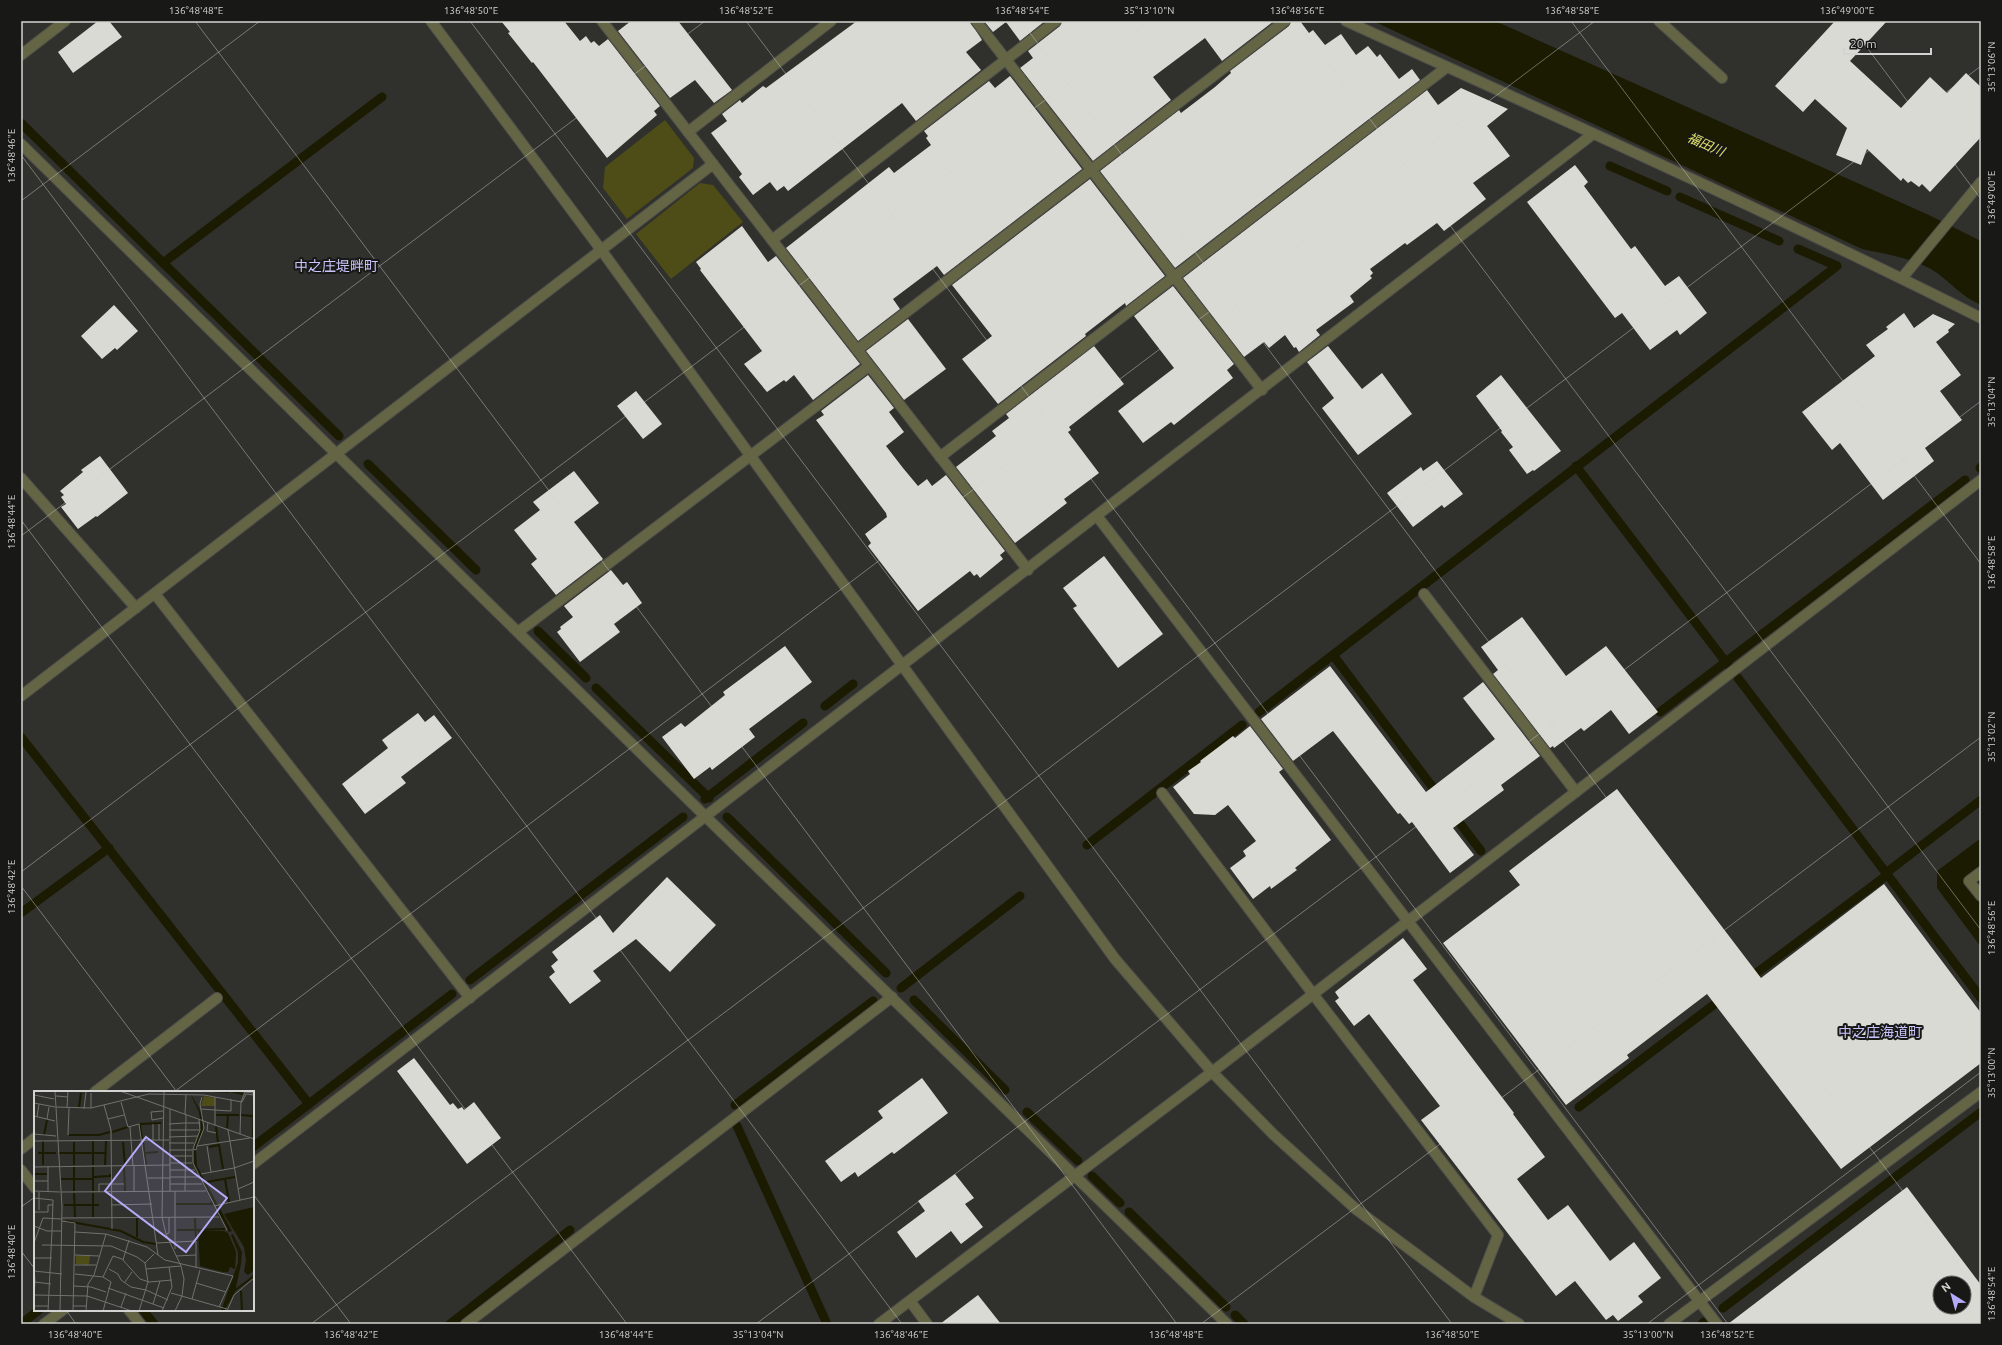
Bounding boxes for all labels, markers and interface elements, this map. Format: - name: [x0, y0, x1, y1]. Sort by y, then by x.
- text: 136°48'48"E: [169, 5, 224, 16]
- text: 136°48'50"E: [444, 5, 499, 16]
- text: 136°48'52"E: [719, 5, 774, 16]
- text: 136°48'54"E: [995, 5, 1050, 16]
- text: 35°13'10"N: [1124, 5, 1174, 16]
- text: 136°48'56"E: [1270, 5, 1325, 16]
- text: 136°48'58"E: [1545, 5, 1600, 16]
- text: 136°49'00"E: [1820, 5, 1875, 16]
- scale bar: [1844, 30, 1931, 56]
- text: 20 m: [1850, 37, 1877, 50]
- text: 35°13'06"N: [1986, 42, 1997, 92]
- text: 136°48'46"E: [6, 128, 17, 183]
- water label: 福田川: [1685, 130, 1728, 159]
- text: 136°49'00"E: [1986, 170, 1997, 225]
- district label: 中之庄堤畔町: [294, 258, 378, 274]
- text: 35°13'04"N: [1986, 377, 1997, 427]
- text: 136°48'44"E: [6, 494, 17, 549]
- text: 136°48'58"E: [1986, 535, 1997, 590]
- text: 35°13'02"N: [1986, 712, 1997, 762]
- text: 136°48'42"E: [6, 859, 17, 914]
- text: 136°48'56"E: [1986, 900, 1997, 955]
- district label: 中之庄海道町: [1838, 1024, 1922, 1040]
- text: 35°13'00"N: [1986, 1048, 1997, 1098]
- inset map: [34, 1091, 254, 1311]
- text: 136°48'40"E: [6, 1224, 17, 1279]
- text: 136°48'54"E: [1986, 1266, 1997, 1321]
- north arrow: [1932, 1275, 1972, 1315]
- text: N: [1939, 1280, 1953, 1294]
- text: 136°48'40"E: [48, 1329, 103, 1340]
- text: 136°48'42"E: [324, 1329, 379, 1340]
- text: 136°48'44"E: [599, 1329, 654, 1340]
- text: 35°13'04"N: [733, 1329, 783, 1340]
- text: 136°48'46"E: [874, 1329, 929, 1340]
- text: 136°48'48"E: [1149, 1329, 1204, 1340]
- text: 136°48'50"E: [1425, 1329, 1480, 1340]
- text: 35°13'00"N: [1623, 1329, 1673, 1340]
- text: 136°48'52"E: [1700, 1329, 1755, 1340]

